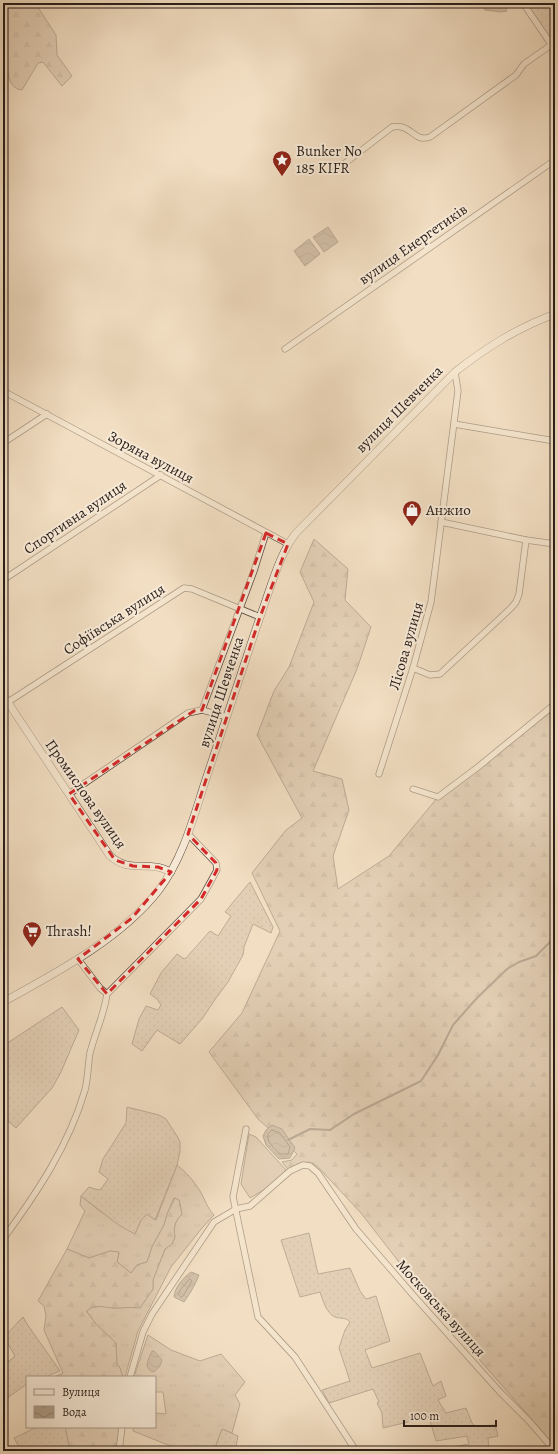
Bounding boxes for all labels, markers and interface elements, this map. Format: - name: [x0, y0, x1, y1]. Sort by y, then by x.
- place label: Bunker No 185 KIFR: [296, 141, 362, 178]
- place icon: Bunker No 185 KIFR: [271, 149, 293, 177]
- street label: вулиця Енергетиків: [355, 199, 471, 289]
- street label: вулиця Шевченка: [351, 361, 447, 457]
- street label: Зоряна вулиця: [105, 426, 197, 488]
- street label: Спортивна вулиця: [20, 475, 130, 559]
- shop icon: Анжио: [401, 499, 423, 527]
- place label: Анжио: [425, 500, 471, 520]
- street label: Софіївська вулиця: [59, 579, 169, 659]
- street label: Лісова вулиця: [384, 600, 428, 692]
- street label: вулиця Шевченка: [194, 634, 248, 750]
- street label: Промислова вулиця: [41, 735, 131, 853]
- supermarket icon: Thrash!: [21, 920, 43, 948]
- place label: Thrash!: [46, 921, 92, 941]
- street label: Московська вулиця: [392, 1255, 490, 1361]
- legend: [26, 1376, 156, 1428]
- text: Вулиця: [62, 1384, 100, 1400]
- scale bar: [404, 1402, 496, 1428]
- text: Вода: [62, 1404, 87, 1420]
- text: 100 m: [410, 1408, 439, 1424]

